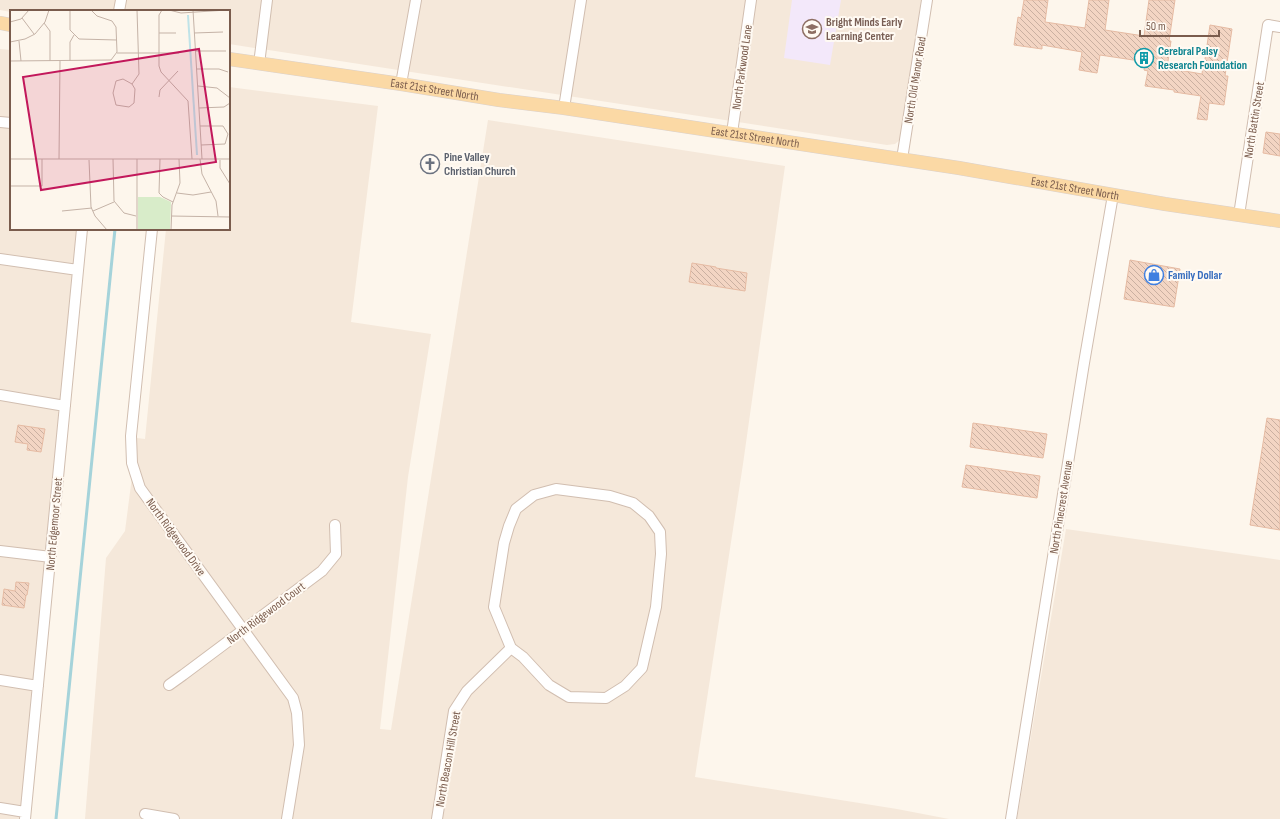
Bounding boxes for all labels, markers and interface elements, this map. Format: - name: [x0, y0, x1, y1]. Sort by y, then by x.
- inset map: [10, 10, 230, 230]
- scale bar: [1140, 12, 1219, 38]
- place label: Bright Minds Early Learning Center: [826, 15, 902, 44]
- school or university icon: Bright Minds Early Learning Center: [801, 18, 823, 40]
- text: 50 m: [1146, 19, 1166, 34]
- street label: North Parkwood Lane: [729, 24, 756, 110]
- street label: North Old Manor Road: [901, 36, 930, 125]
- place label: Cerebral Palsy Research Foundation: [1158, 44, 1247, 73]
- building icon: Cerebral Palsy Research Foundation: [1133, 47, 1155, 69]
- street label: East 21st Street North: [390, 76, 480, 105]
- street label: North Battin Street: [1241, 80, 1268, 159]
- street label: East 21st Street North: [710, 123, 800, 152]
- place label: Pine Valley Christian Church: [444, 150, 515, 179]
- church icon: Pine Valley Christian Church: [419, 153, 441, 175]
- street label: East 21st Street North: [1030, 174, 1120, 204]
- shop icon: Family Dollar: [1143, 264, 1165, 286]
- place label: Family Dollar: [1168, 268, 1222, 283]
- street label: North Pinecrest Avenue: [1047, 459, 1076, 555]
- street label: North Edgemoor Street: [43, 477, 66, 571]
- street label: North Ridgewood Drive: [142, 496, 209, 579]
- street label: North Ridgewood Court: [224, 579, 309, 648]
- street label: North Beacon Hill Street: [433, 710, 464, 808]

